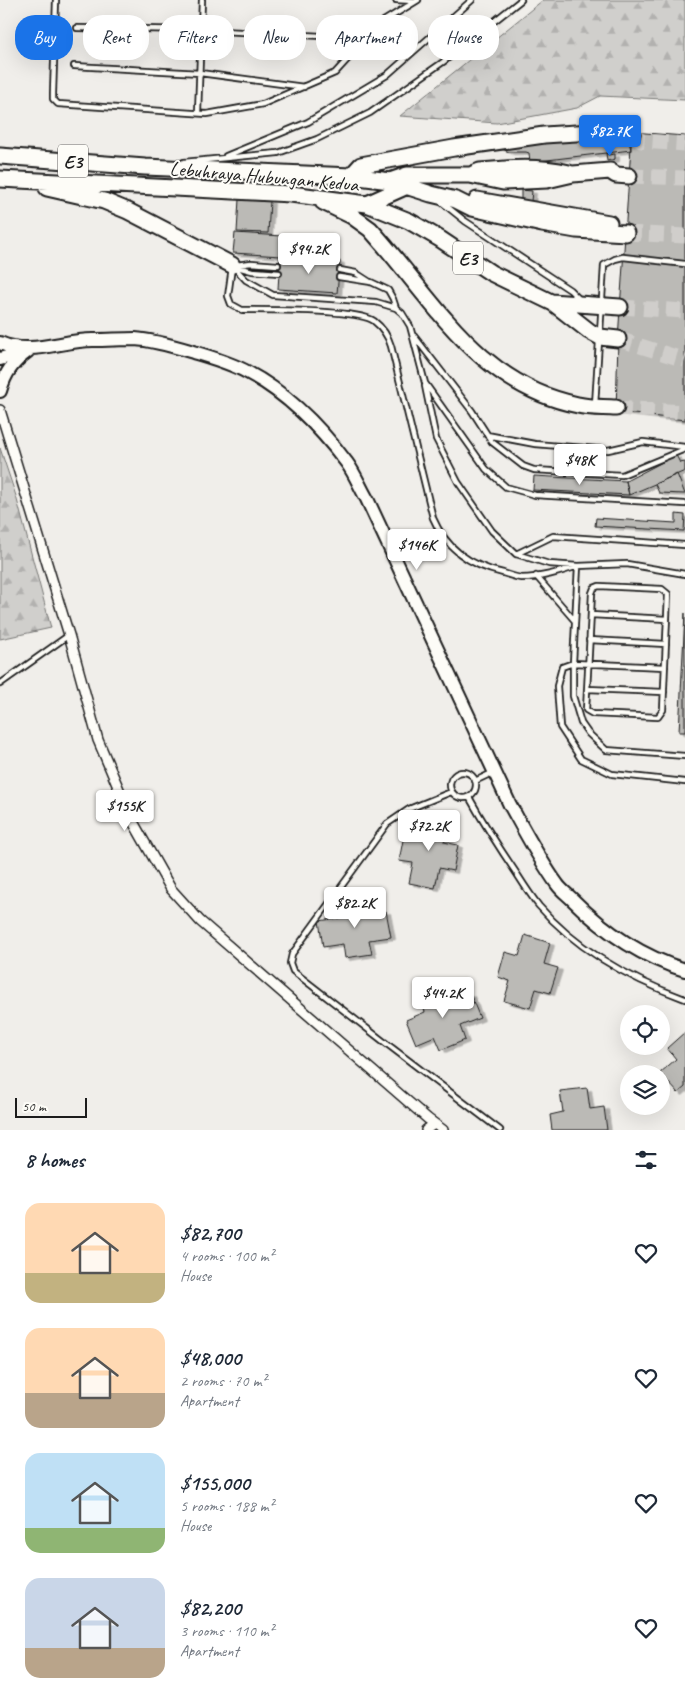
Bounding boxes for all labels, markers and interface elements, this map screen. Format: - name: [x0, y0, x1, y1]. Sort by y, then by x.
- chip: Buy: [15, 15, 73, 60]
- chip: Rent: [83, 15, 149, 60]
- chip: Filters: [159, 15, 234, 60]
- chip: New: [244, 15, 306, 60]
- chip: Apartment: [316, 15, 418, 60]
- chip: House: [428, 15, 499, 60]
- pin: $82.7K: [569, 114, 651, 157]
- text: $82.7K: [590, 121, 630, 141]
- road number: E3: [58, 144, 88, 178]
- street label: Lebuhraya Hubungan Kedua: [169, 156, 360, 197]
- pin: $94.2K: [268, 232, 350, 275]
- text: $94.2K: [289, 239, 329, 259]
- road number: E3: [453, 242, 483, 274]
- pin: $48K: [550, 444, 610, 486]
- text: $48K: [565, 450, 595, 470]
- pin: $146K: [382, 528, 452, 571]
- text: $146K: [398, 535, 436, 555]
- pin: $155K: [90, 790, 160, 832]
- text: $155K: [107, 796, 143, 816]
- pin: $72.2K: [388, 810, 470, 852]
- text: $72.2K: [409, 816, 449, 836]
- pin: $82.2K: [314, 886, 396, 929]
- text: $82.2K: [335, 893, 375, 913]
- pin: $44.2K: [402, 976, 484, 1019]
- text: $44.2K: [423, 983, 463, 1003]
- map controls: [620, 1005, 670, 1115]
- button: locate: [620, 1005, 670, 1055]
- button: layers: [620, 1065, 670, 1115]
- scale bar: [15, 1095, 88, 1118]
- text: 50 m: [22, 1098, 46, 1115]
- icon: filters: [632, 1146, 660, 1174]
- text: 8 homes: [25, 1147, 84, 1173]
- text: $82,700: [180, 1220, 241, 1246]
- icon: home: [65, 1223, 125, 1283]
- icon: heart: [632, 1239, 660, 1267]
- text: 4 rooms · 100 m²: [180, 1246, 274, 1266]
- text: House: [180, 1266, 211, 1286]
- text: $48,000: [180, 1345, 241, 1371]
- icon: home: [65, 1348, 125, 1408]
- icon: heart: [632, 1364, 660, 1392]
- text: 2 rooms · 70 m²: [180, 1371, 266, 1391]
- text: Apartment: [180, 1391, 239, 1411]
- text: $155,000: [180, 1470, 250, 1496]
- icon: home: [65, 1473, 125, 1533]
- icon: heart: [632, 1489, 660, 1517]
- text: 5 rooms · 188 m²: [180, 1496, 274, 1516]
- text: House: [180, 1516, 211, 1536]
- text: $82,200: [180, 1595, 241, 1621]
- icon: home: [65, 1598, 125, 1658]
- icon: heart: [632, 1614, 660, 1642]
- text: 3 rooms · 110 m²: [180, 1621, 274, 1641]
- text: Apartment: [180, 1641, 239, 1661]

